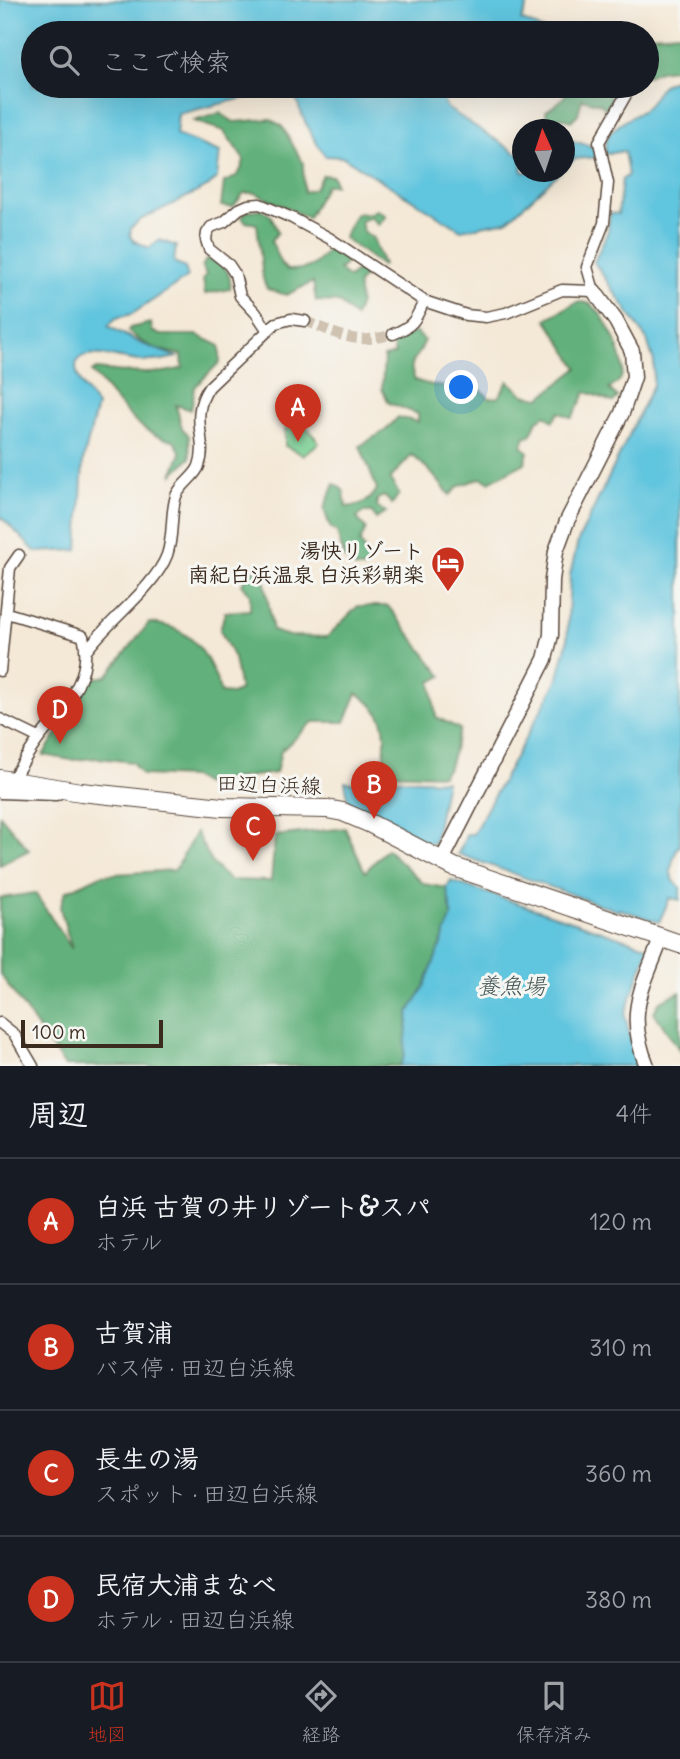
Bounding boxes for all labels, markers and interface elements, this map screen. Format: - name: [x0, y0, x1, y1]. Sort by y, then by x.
- search box: [21, 21, 659, 98]
- icon: search: [45, 41, 83, 79]
- text: ここで検索: [101, 45, 231, 78]
- north arrow: [512, 119, 575, 182]
- your location: [444, 370, 478, 404]
- pin: A: [275, 384, 321, 442]
- place label: 湯快リゾート 南紀白浜温泉 白浜彩朝楽: [188, 537, 424, 588]
- hotel icon: 湯快リゾート 南紀白浜温泉 白浜彩朝楽: [429, 544, 467, 593]
- pin: D: [37, 686, 83, 744]
- pin: B: [351, 761, 397, 819]
- street label: 田辺白浜線: [216, 769, 322, 800]
- pin: C: [230, 803, 276, 861]
- water label: 養魚場: [477, 971, 548, 1000]
- scale bar: [21, 1017, 163, 1049]
- text: 100 m: [32, 1020, 86, 1044]
- text: 周辺: [28, 1095, 88, 1133]
- text: 4件: [616, 1099, 652, 1128]
- text: 白浜 古賀の井リゾート&スパ: [95, 1190, 431, 1223]
- text: A: [44, 1207, 58, 1236]
- text: 120 m: [589, 1207, 652, 1236]
- text: ホテル: [95, 1227, 163, 1256]
- text: 古賀浦: [95, 1316, 173, 1349]
- text: B: [43, 1333, 59, 1362]
- text: 310 m: [589, 1333, 652, 1362]
- text: バス停 · 田辺白浜線: [95, 1353, 295, 1382]
- text: 長生の湯: [95, 1442, 199, 1475]
- text: C: [43, 1459, 59, 1488]
- text: 360 m: [585, 1459, 652, 1488]
- text: スポット · 田辺白浜線: [95, 1479, 318, 1508]
- text: 民宿大浦まなべ: [95, 1568, 277, 1601]
- text: D: [43, 1585, 59, 1614]
- text: 380 m: [585, 1585, 652, 1614]
- text: ホテル · 田辺白浜線: [95, 1605, 294, 1634]
- tab: 地図: [88, 1677, 126, 1746]
- tab: 経路: [302, 1677, 340, 1746]
- tab: 保存済み: [516, 1677, 592, 1746]

